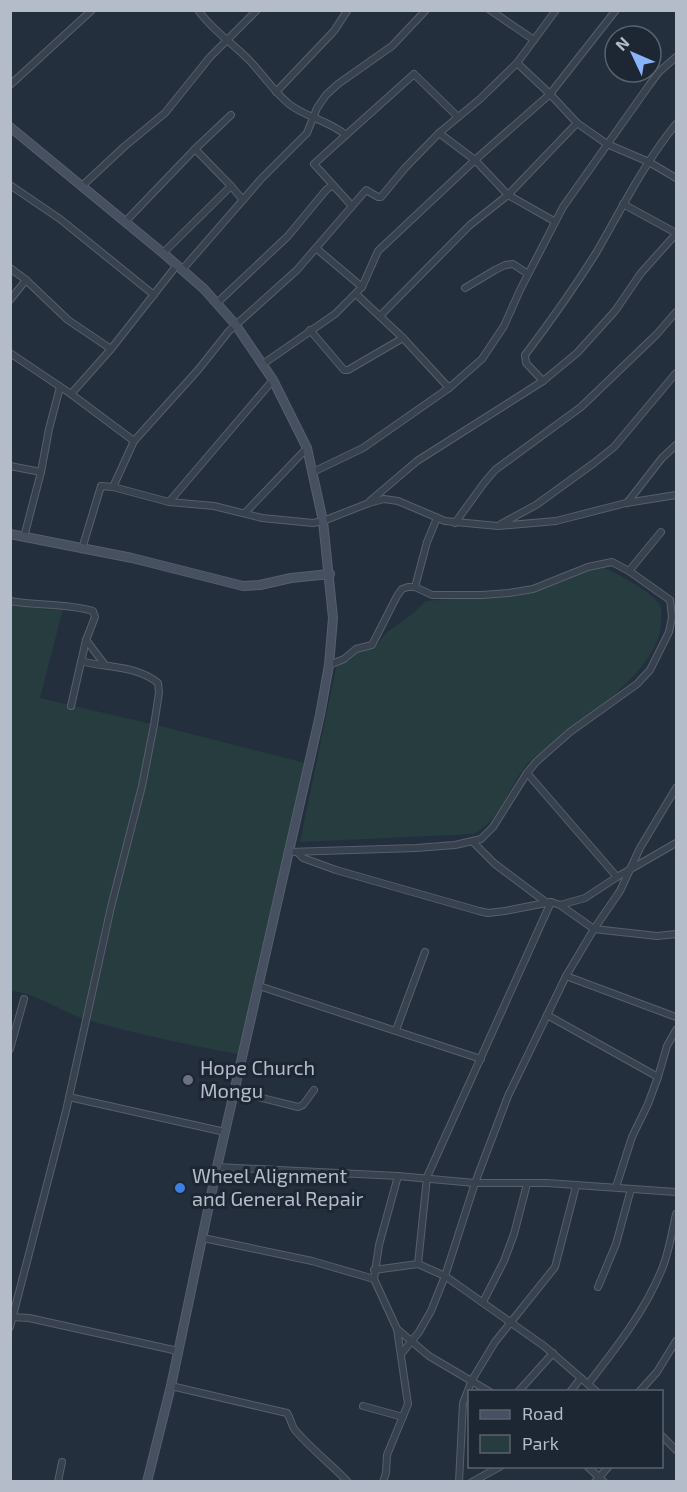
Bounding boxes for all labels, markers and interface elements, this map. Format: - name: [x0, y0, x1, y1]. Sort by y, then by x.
- north arrow: [603, 24, 663, 84]
- text: N: [611, 32, 633, 54]
- place label: Hope Church Mongu: [200, 1055, 315, 1102]
- marker: Hope Church Mongu: [181, 1073, 195, 1087]
- place label: Wheel Alignment and General Repair: [192, 1163, 364, 1210]
- marker: Wheel Alignment and General Repair: [173, 1181, 187, 1195]
- legend: [468, 1390, 663, 1468]
- text: Road: [522, 1402, 563, 1424]
- text: Park: [522, 1432, 559, 1454]

